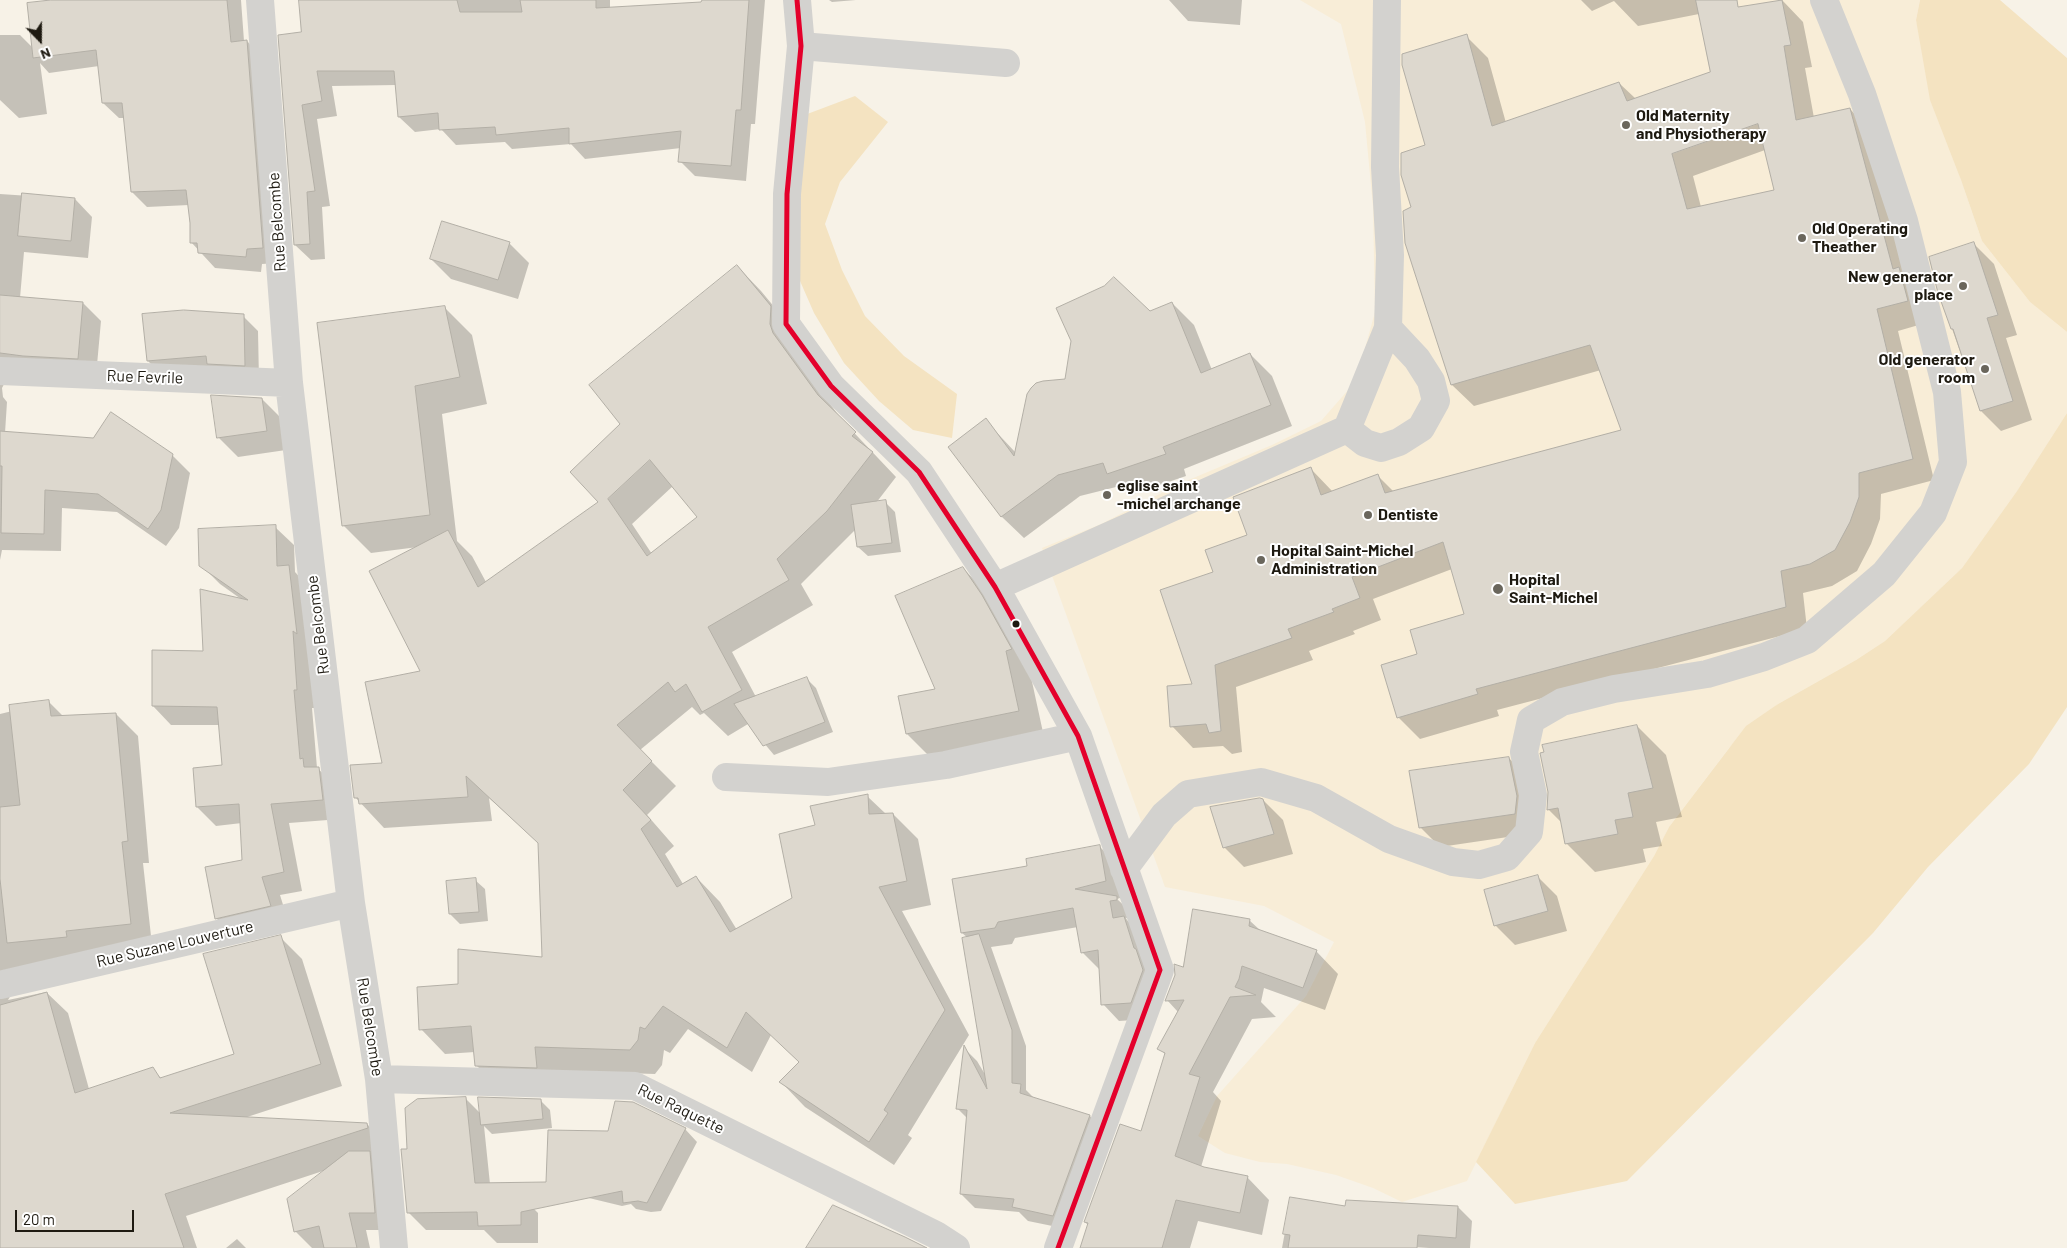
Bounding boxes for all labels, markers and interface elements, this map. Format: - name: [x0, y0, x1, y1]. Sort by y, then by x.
- north arrow: [15, 15, 65, 65]
- text: N: [38, 45, 53, 64]
- place label: Old Maternity and Physiotherapy: [1636, 106, 1766, 144]
- marker: Old Maternity and Physiotherapy: [1620, 119, 1632, 131]
- street label: Rue Belcombe: [264, 172, 290, 272]
- place label: Old Operating Theather: [1812, 219, 1908, 257]
- marker: Old Operating Theather: [1796, 232, 1808, 244]
- place label: New generator place: [1848, 267, 1953, 305]
- marker: New generator place: [1957, 280, 1969, 292]
- place label: Old generator room: [1879, 350, 1975, 388]
- marker: Old generator room: [1979, 363, 1991, 375]
- street label: Rue Fevrile: [106, 366, 184, 388]
- place label: eglise saint -michel archange: [1117, 476, 1241, 514]
- marker: eglise saint -michel archange: [1101, 489, 1113, 501]
- place label: Dentiste: [1378, 505, 1438, 525]
- marker: Dentiste: [1362, 509, 1374, 521]
- place label: Hopital Saint-Michel Administration: [1271, 541, 1413, 579]
- marker: Hopital Saint-Michel Administration: [1255, 554, 1267, 566]
- place label: Hopital Saint-Michel: [1509, 570, 1598, 608]
- street label: Rue Belcombe: [302, 574, 334, 676]
- marker: Hopital Saint-Michel: [1491, 582, 1505, 596]
- unlabelled marker: [1011, 619, 1021, 629]
- street label: Rue Suzane Louverture: [95, 917, 255, 971]
- street label: Rue Belcombe: [353, 976, 387, 1078]
- street label: Rue Raquette: [635, 1080, 727, 1138]
- scale bar: [18, 1200, 136, 1232]
- text: 20 m: [23, 1210, 55, 1228]

